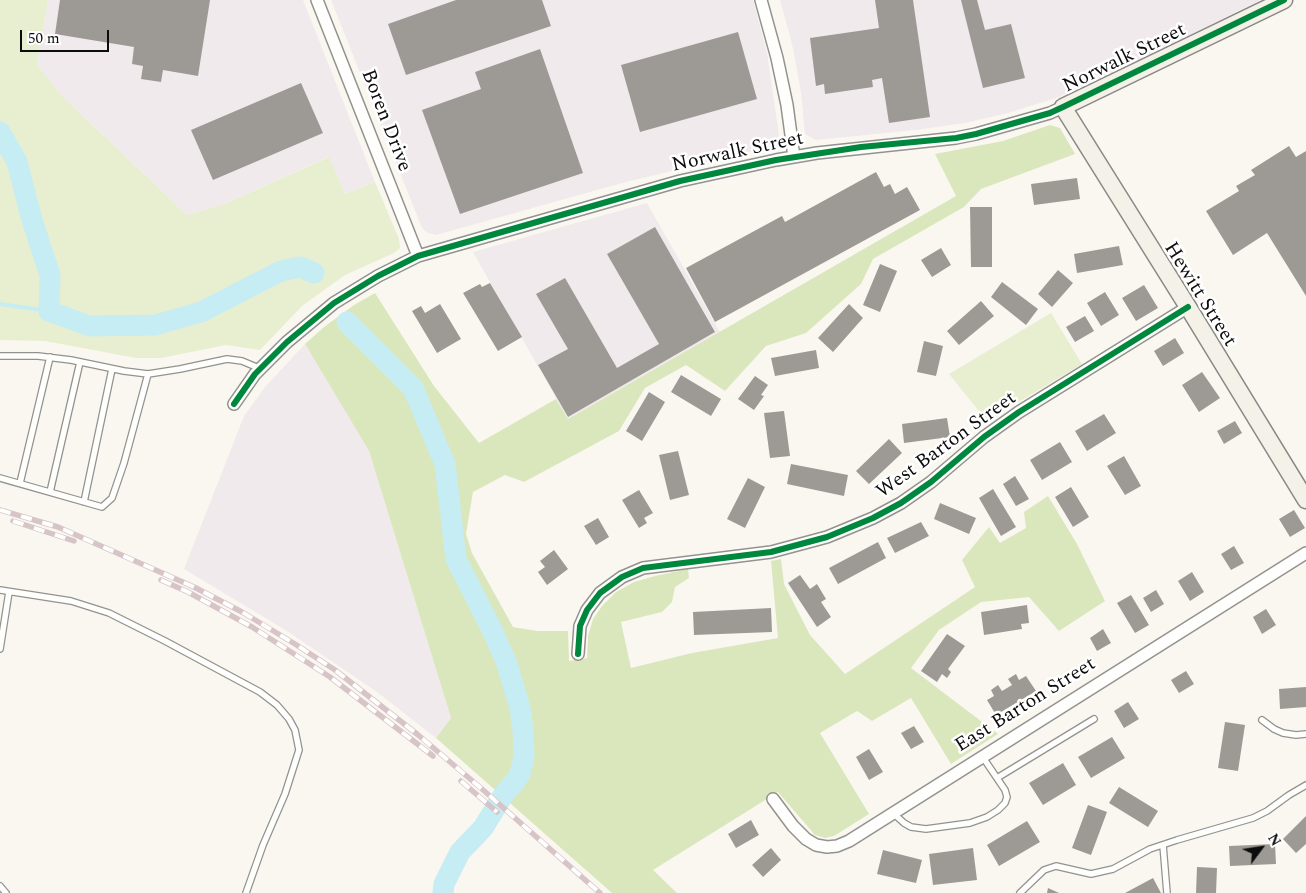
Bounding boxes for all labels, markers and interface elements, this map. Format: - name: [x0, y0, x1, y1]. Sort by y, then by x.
- street label: Norwalk Street: [1060, 19, 1190, 99]
- scale bar: [22, 20, 111, 52]
- text: 50 m: [28, 27, 60, 50]
- street label: Boren Drive: [355, 67, 415, 175]
- street label: Norwalk Street: [670, 127, 806, 179]
- street label: Hewitt Street: [1157, 238, 1241, 352]
- street label: West Barton Street: [872, 387, 1022, 505]
- street label: East Barton Street: [951, 653, 1101, 759]
- north arrow: [1236, 823, 1286, 873]
- text: N: [1262, 830, 1286, 850]

